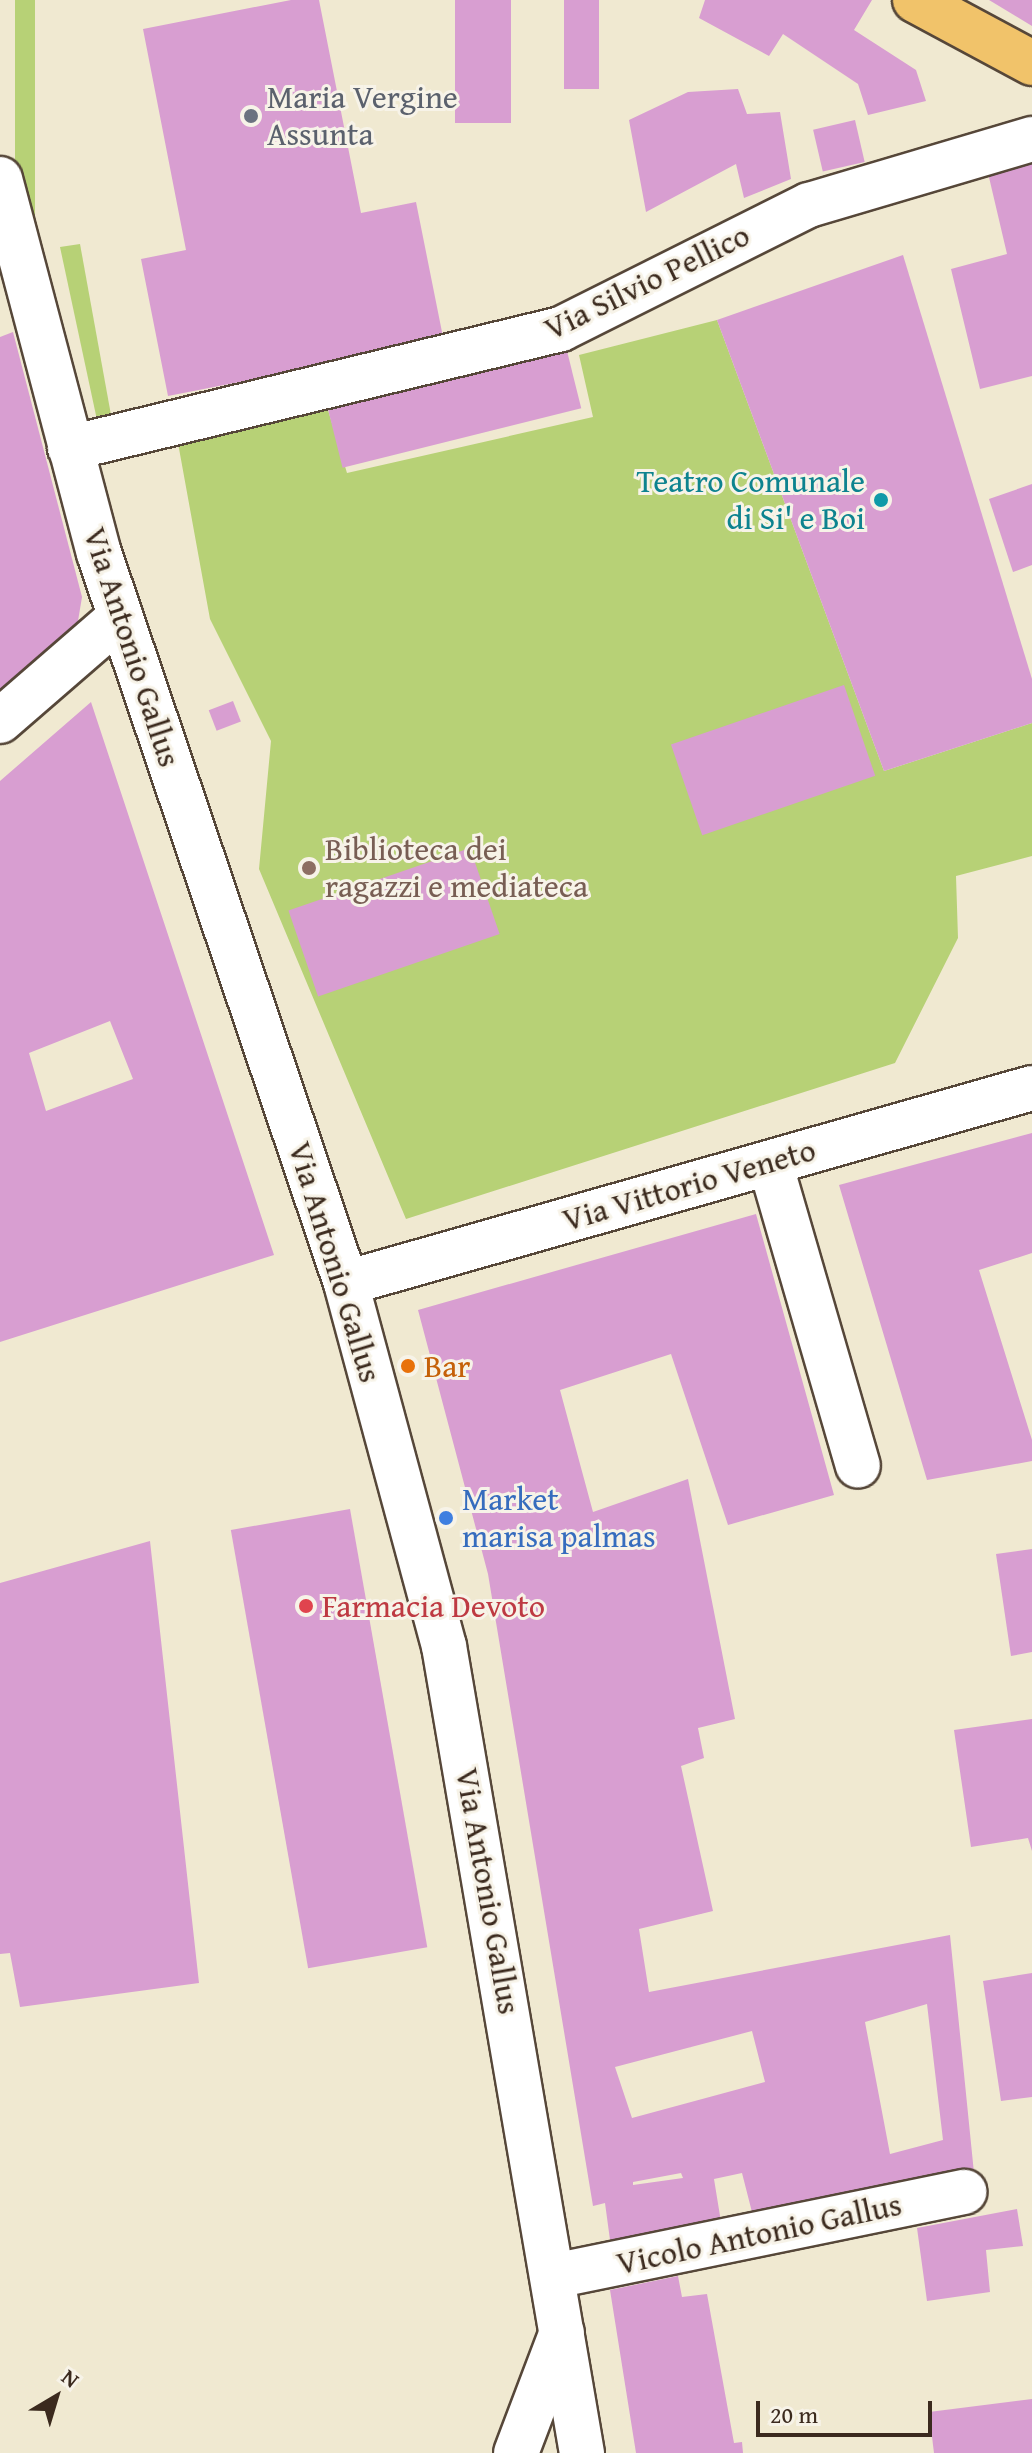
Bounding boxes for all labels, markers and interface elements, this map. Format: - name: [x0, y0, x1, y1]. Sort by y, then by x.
- place label: Maria Vergine Assunta: [267, 79, 458, 154]
- marker: Maria Vergine Assunta: [242, 107, 260, 125]
- street label: Via Silvio Pellico: [538, 216, 756, 348]
- place label: Teatro Comunale di Si' e Boi: [637, 463, 865, 538]
- marker: Teatro Comunale di Si' e Boi: [872, 491, 890, 509]
- street label: Via Antonio Gallus: [75, 522, 189, 772]
- place label: Biblioteca dei ragazzi e mediateca: [325, 831, 588, 906]
- marker: Biblioteca dei ragazzi e mediateca: [300, 859, 318, 877]
- street label: Via Vittorio Veneto: [558, 1131, 820, 1239]
- street label: Via Antonio Gallus: [280, 1137, 390, 1387]
- place label: Bar: [424, 1347, 470, 1385]
- marker: Bar: [399, 1357, 417, 1375]
- place label: Market marisa palmas: [462, 1481, 656, 1556]
- marker: Market marisa palmas: [437, 1509, 455, 1527]
- place label: Farmacia Devoto: [322, 1587, 545, 1625]
- marker: Farmacia Devoto: [297, 1597, 315, 1615]
- street label: Via Antonio Gallus: [447, 1765, 529, 2017]
- street label: Vicolo Antonio Gallus: [613, 2185, 905, 2283]
- north arrow: [16, 2357, 96, 2437]
- text: N: [55, 2361, 86, 2395]
- scale bar: [760, 2385, 936, 2435]
- text: 20 m: [770, 2397, 818, 2432]

